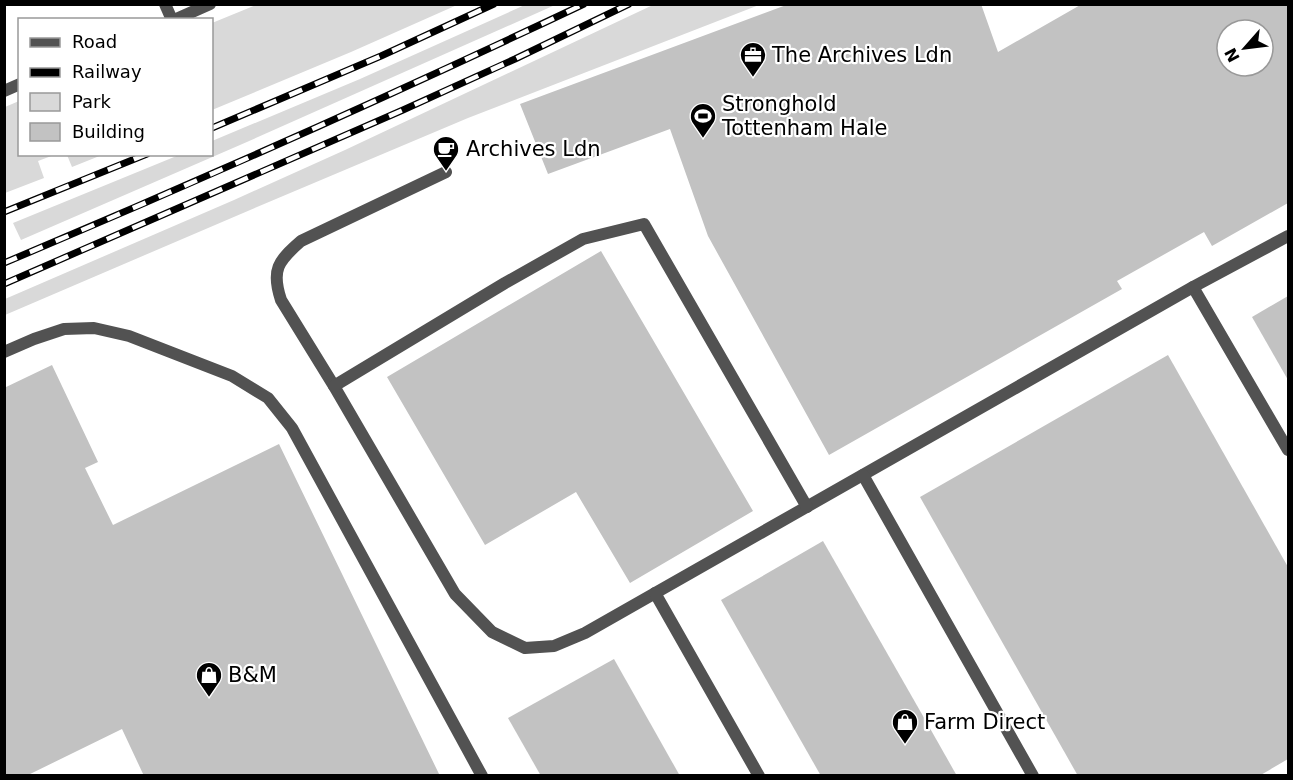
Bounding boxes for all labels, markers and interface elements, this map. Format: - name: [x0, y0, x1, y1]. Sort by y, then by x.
- legend: [18, 18, 213, 156]
- north arrow: [1215, 18, 1275, 78]
- text: Road: [72, 31, 117, 52]
- office icon: The Archives Ldn: [738, 40, 768, 78]
- place label: The Archives Ldn: [771, 43, 952, 67]
- text: N: [1221, 44, 1244, 65]
- text: Railway: [72, 61, 142, 82]
- text: Park: [72, 91, 111, 112]
- place label: Stronghold Tottenham Hale: [721, 92, 888, 140]
- sports icon: Stronghold Tottenham Hale: [688, 101, 718, 139]
- text: Building: [72, 121, 145, 142]
- cafe icon: Archives Ldn: [431, 134, 461, 172]
- place label: Archives Ldn: [466, 137, 601, 161]
- shop icon: B&M: [194, 660, 224, 698]
- place label: B&M: [228, 663, 277, 687]
- shop icon: Farm Direct: [890, 707, 920, 745]
- place label: Farm Direct: [924, 710, 1045, 734]

